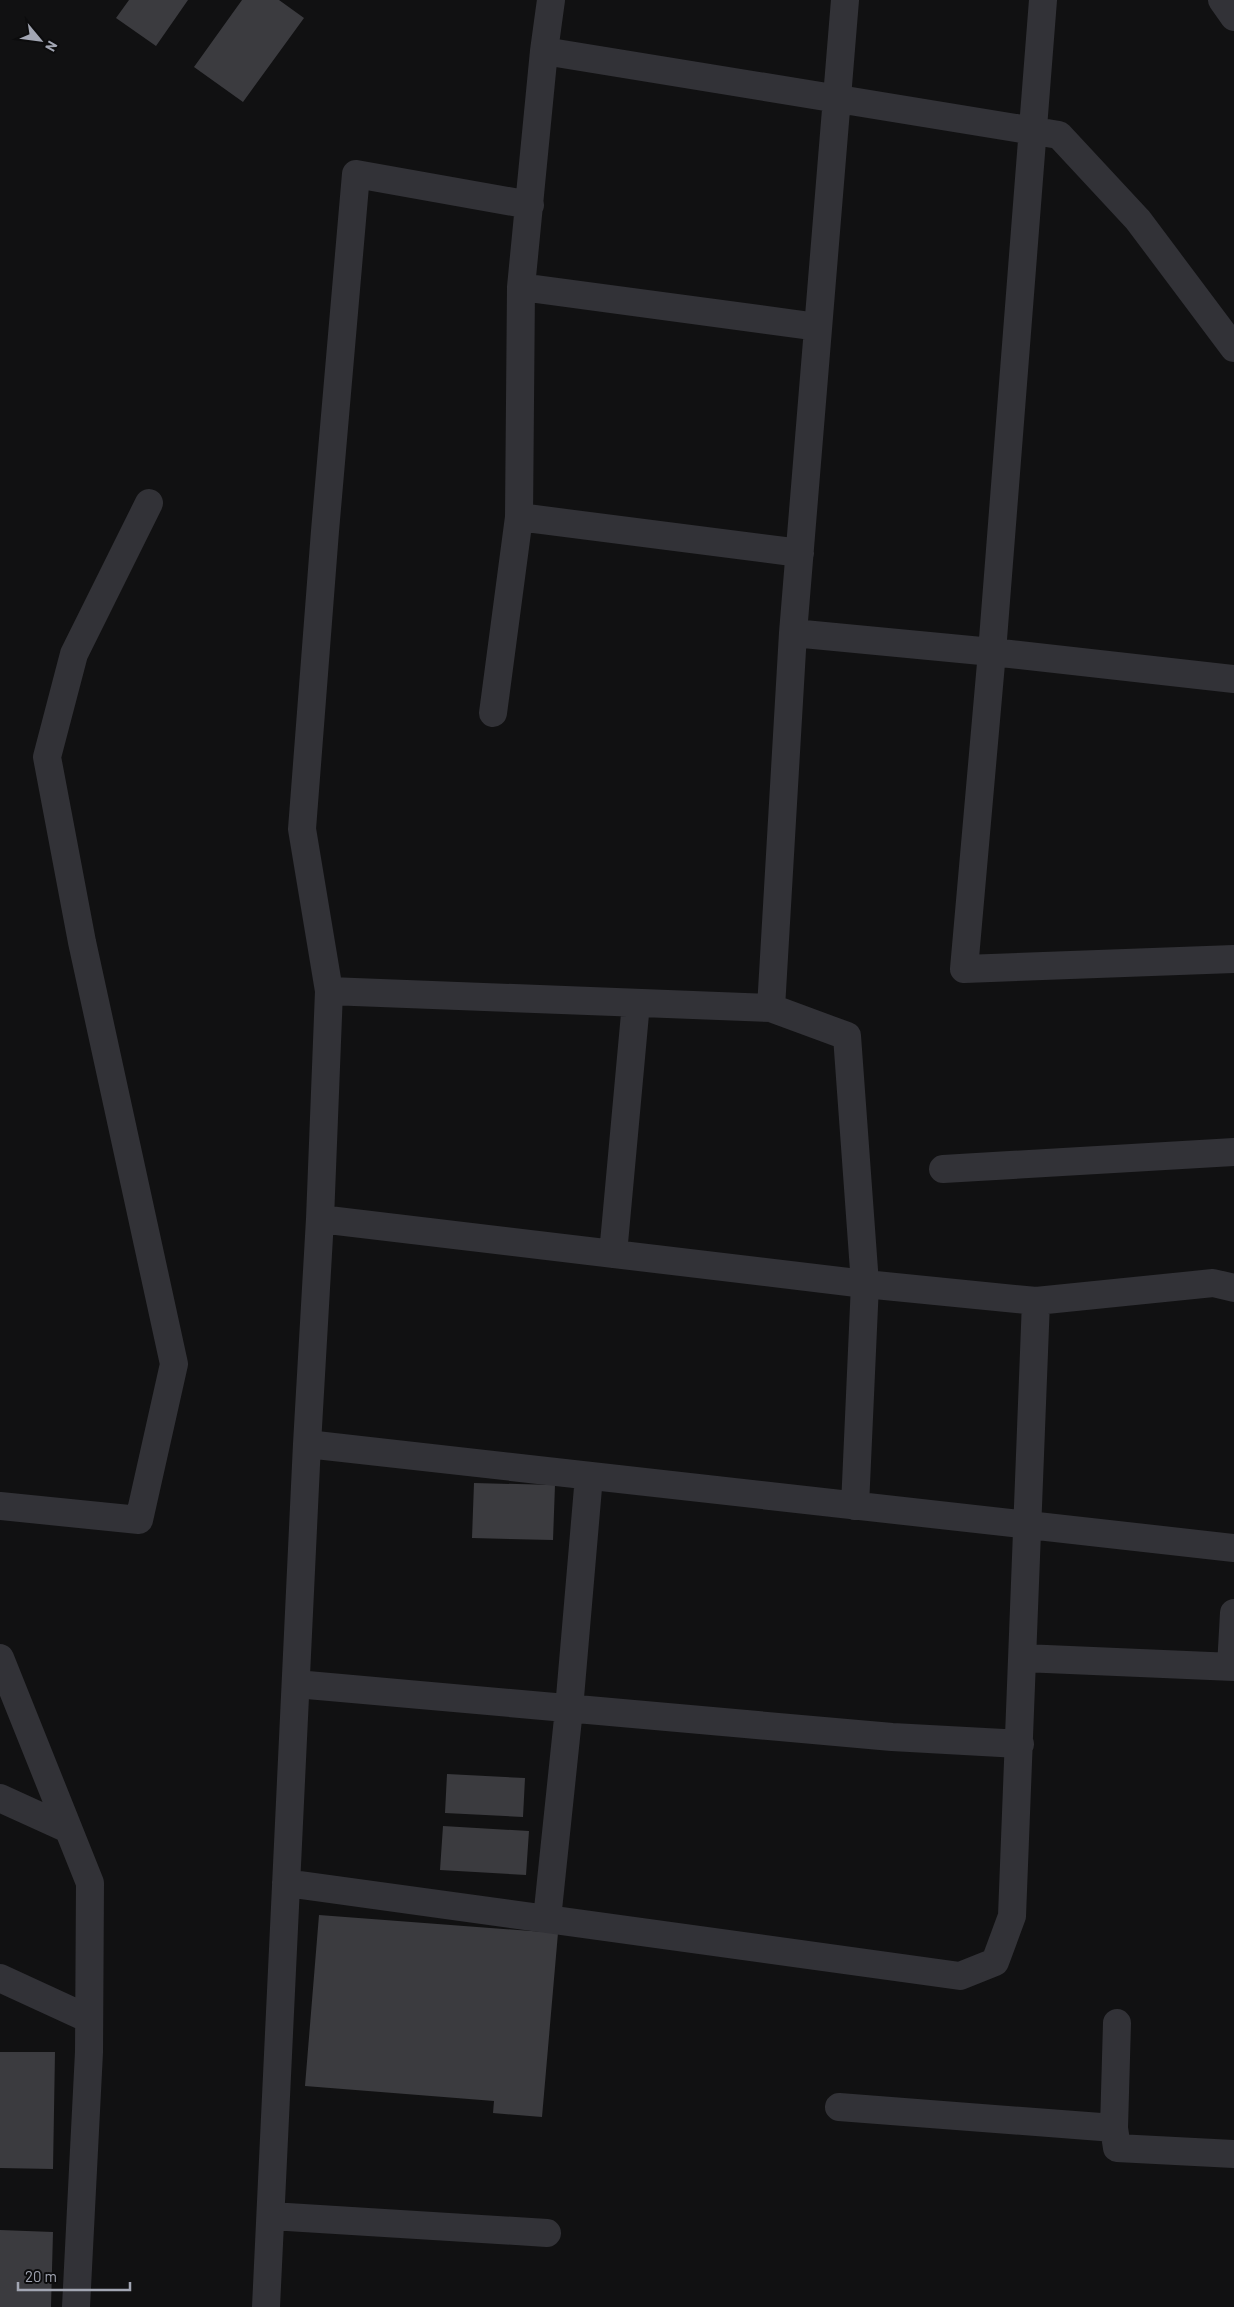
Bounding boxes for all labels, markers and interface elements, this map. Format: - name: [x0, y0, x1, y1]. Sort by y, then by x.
- north arrow: [15, 15, 65, 65]
- text: N: [42, 38, 61, 55]
- scale bar: [18, 2260, 130, 2292]
- text: 20 m: [25, 2267, 57, 2285]

